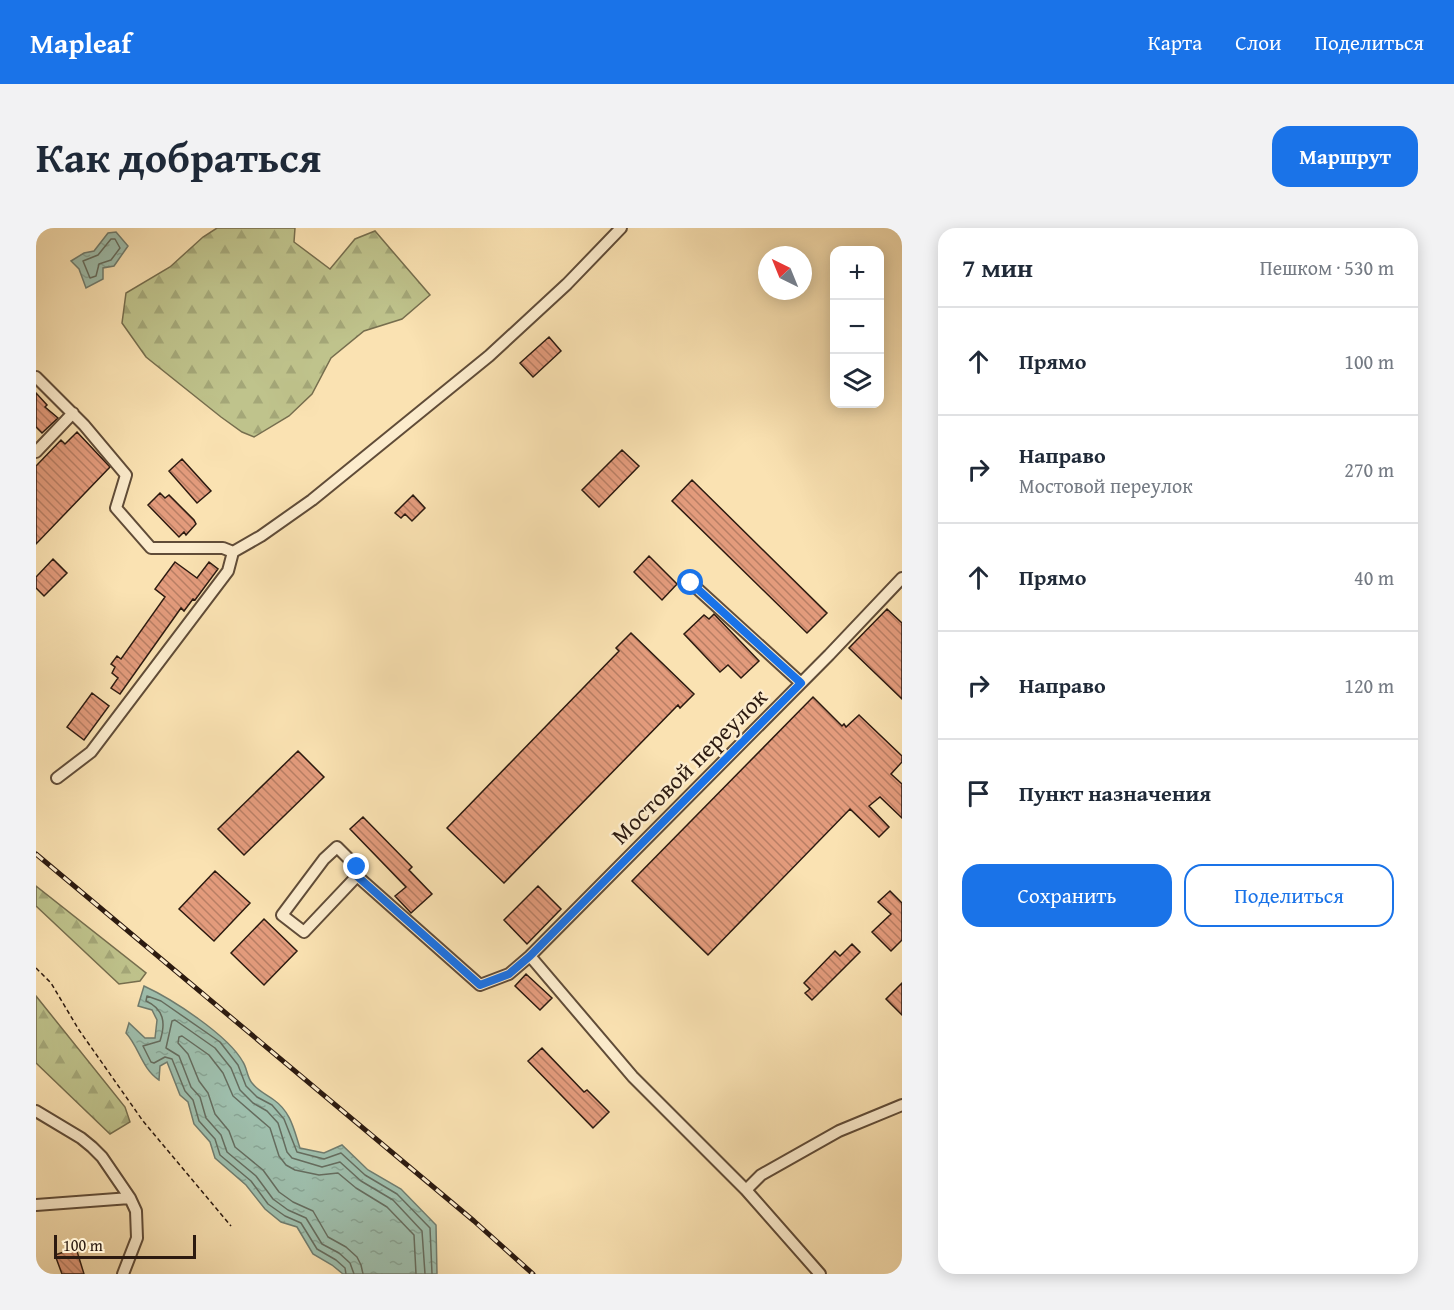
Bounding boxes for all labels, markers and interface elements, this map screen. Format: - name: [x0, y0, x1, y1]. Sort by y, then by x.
- text: Mapleaf: [30, 22, 131, 63]
- text: Карта: [1148, 27, 1202, 58]
- text: Слои: [1235, 27, 1281, 58]
- text: Поделиться: [1314, 27, 1424, 58]
- text: Как добраться: [36, 126, 321, 187]
- button: Маршрут: [1272, 126, 1418, 187]
- north arrow: [758, 246, 812, 300]
- map controls: [830, 246, 884, 408]
- button: +: [830, 246, 884, 300]
- text: 7 мин: [962, 248, 1033, 287]
- text: Пешком · 530 m: [1260, 253, 1394, 282]
- button: −: [830, 300, 884, 354]
- icon: ahead: [962, 345, 995, 378]
- text: Прямо: [1019, 345, 1086, 377]
- text: 100 m: [1344, 347, 1394, 376]
- button: layers: [830, 354, 884, 408]
- text: Направо: [1019, 439, 1106, 471]
- icon: right: [962, 453, 995, 486]
- text: 270 m: [1344, 455, 1394, 484]
- text: Мостовой переулок: [1019, 471, 1193, 500]
- icon: ahead: [962, 561, 995, 594]
- text: Прямо: [1019, 561, 1086, 593]
- text: 40 m: [1354, 563, 1394, 592]
- route start: [677, 569, 703, 595]
- icon: right: [962, 669, 995, 702]
- text: Направо: [1019, 669, 1106, 701]
- text: 120 m: [1344, 671, 1394, 700]
- street label: Мостовой переулок: [603, 680, 775, 852]
- icon: arrive: [962, 777, 995, 810]
- text: Пункт назначения: [1019, 777, 1211, 809]
- route end: [343, 853, 369, 879]
- button: Сохранить: [962, 864, 1172, 927]
- button: Поделиться: [1184, 864, 1394, 927]
- scale bar: [54, 1232, 196, 1260]
- text: 100 m: [63, 1233, 103, 1257]

